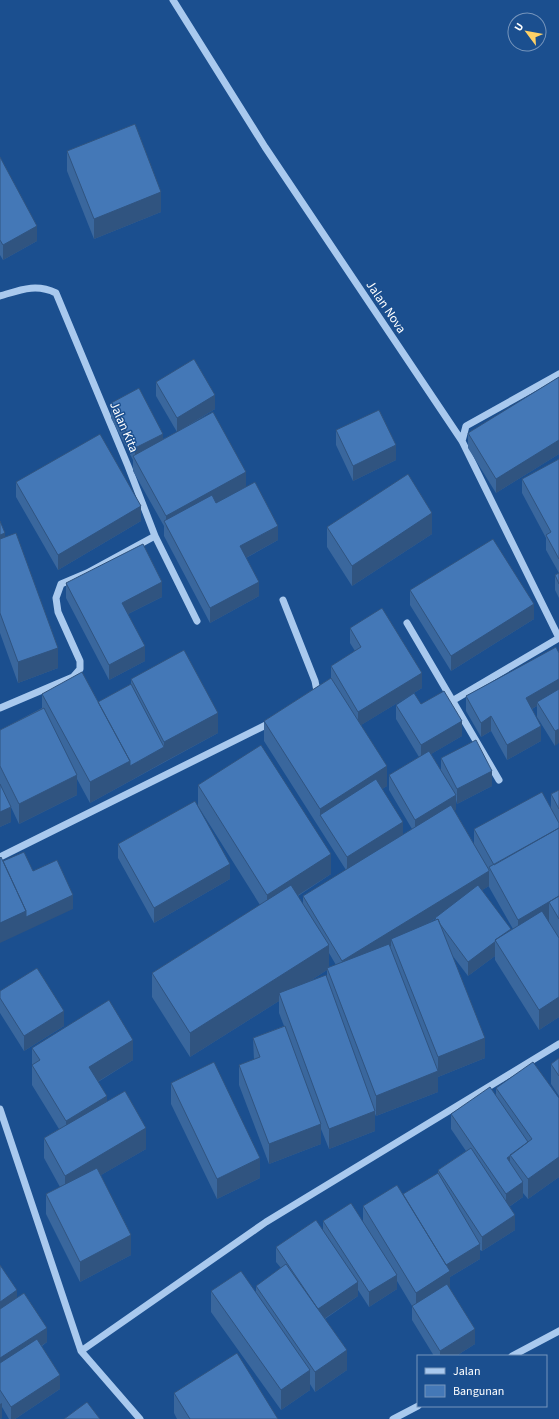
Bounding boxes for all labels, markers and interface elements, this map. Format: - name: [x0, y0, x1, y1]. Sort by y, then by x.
- north arrow: [507, 12, 547, 52]
- text: U: [511, 20, 527, 34]
- street label: Jalan Nova: [362, 277, 410, 337]
- street label: Jalan Kita: [105, 399, 143, 455]
- legend: [417, 1355, 547, 1407]
- text: Jalan: [453, 1363, 480, 1380]
- text: Bangunan: [453, 1383, 504, 1400]

